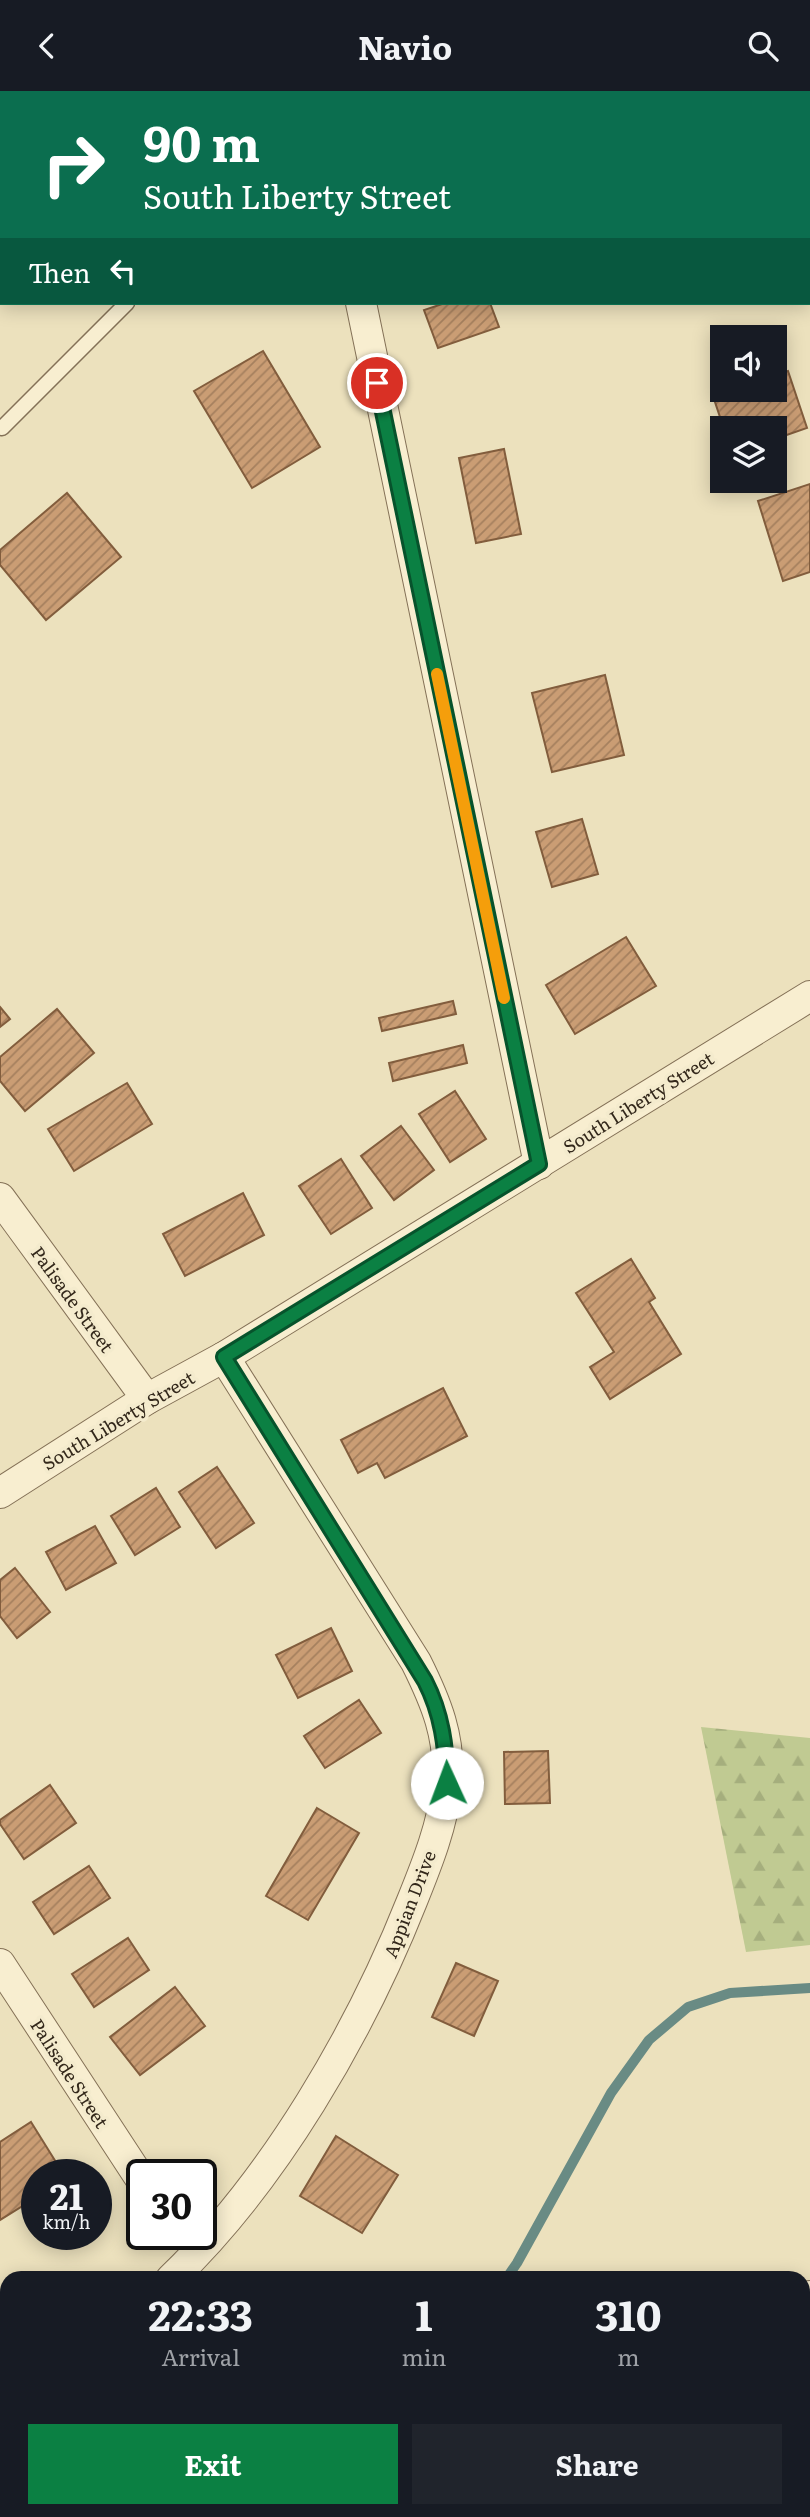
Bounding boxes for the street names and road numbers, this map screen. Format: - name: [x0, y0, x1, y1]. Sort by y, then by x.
- street label: South Liberty Street: [557, 1044, 719, 1159]
- street label: Palisade Street: [25, 1240, 121, 1358]
- street label: South Liberty Street: [37, 1363, 200, 1476]
- street label: Appian Drive: [376, 1846, 442, 1962]
- street label: Palisade Street: [24, 2013, 116, 2134]

